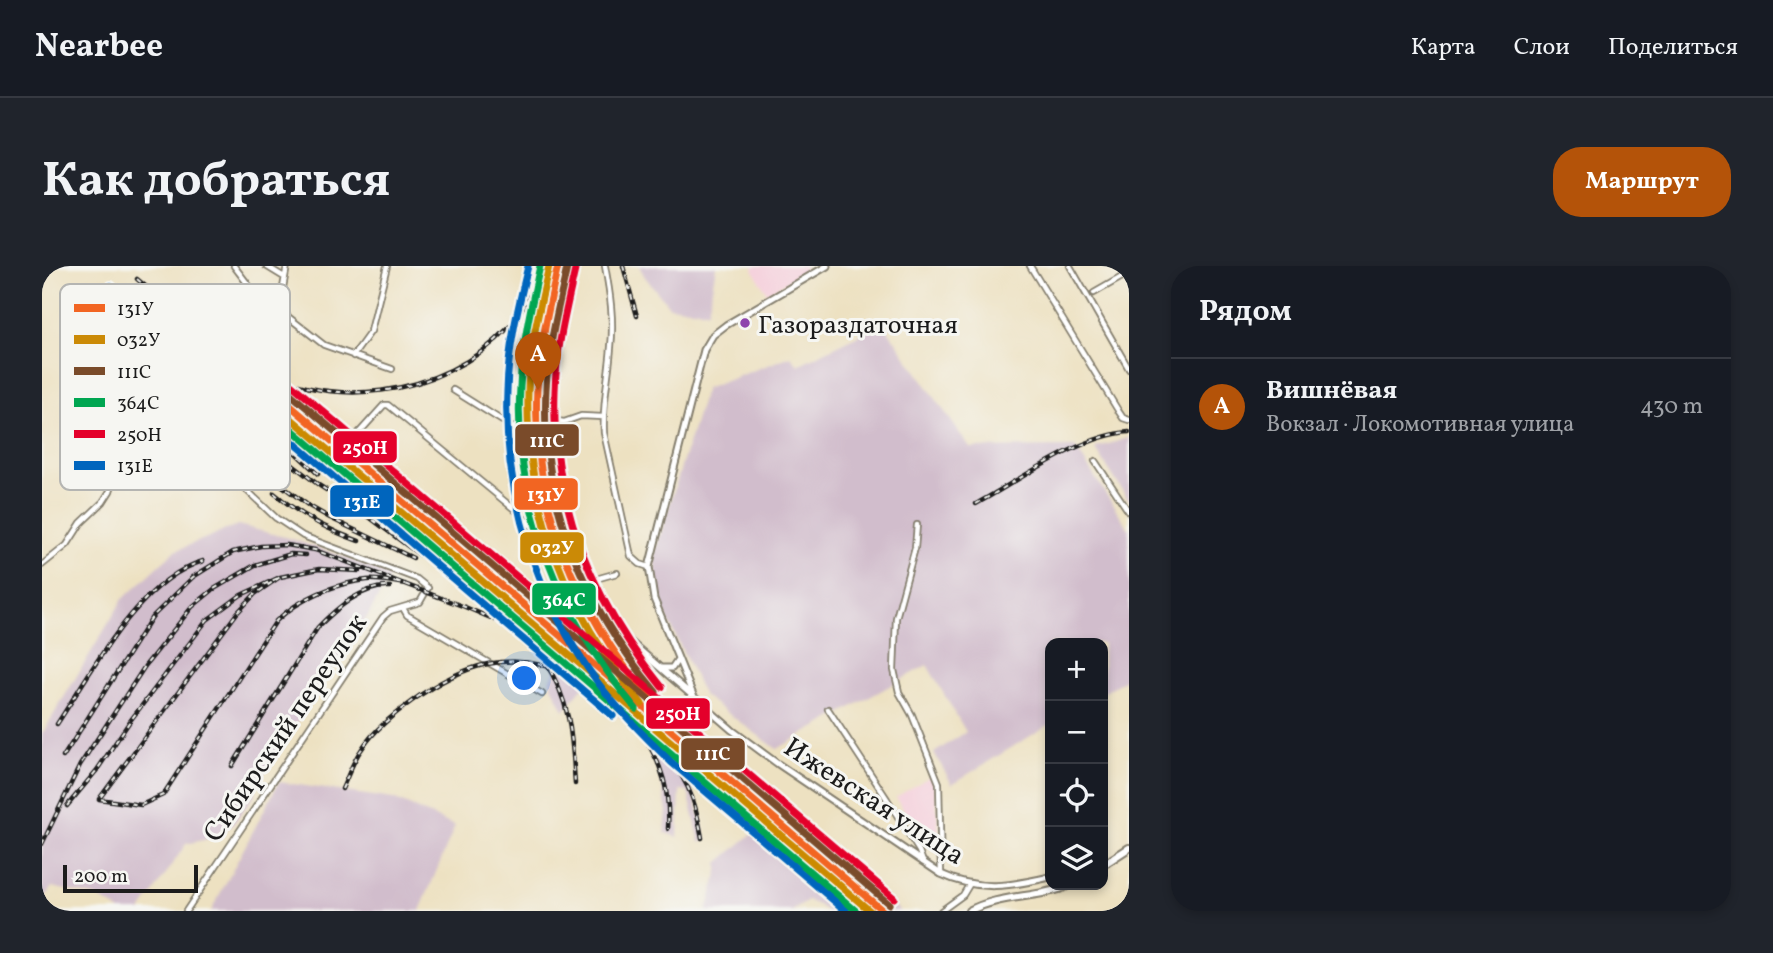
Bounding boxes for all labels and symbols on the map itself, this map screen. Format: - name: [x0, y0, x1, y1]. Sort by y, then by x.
- legend: [60, 284, 290, 490]
- text: 131У: [117, 297, 154, 323]
- place label: Газораздаточная: [758, 308, 958, 344]
- marker: Газораздаточная: [738, 316, 752, 330]
- text: 032У: [117, 328, 160, 354]
- pin: A: [515, 332, 561, 390]
- text: 111С: [117, 360, 152, 386]
- text: 364С: [117, 391, 160, 417]
- text: 250Н: [117, 423, 162, 449]
- line badge: 111С: [514, 423, 580, 457]
- text: 111С: [529, 429, 565, 455]
- line badge: 250Н: [332, 430, 398, 464]
- text: 250Н: [342, 436, 388, 462]
- text: 131Е: [117, 454, 153, 480]
- line badge: 131У: [513, 477, 579, 511]
- text: 131У: [527, 483, 565, 509]
- line badge: 131Е: [329, 484, 395, 518]
- text: 131Е: [344, 490, 381, 516]
- line badge: 032У: [519, 531, 585, 564]
- text: 032У: [530, 536, 574, 562]
- line badge: 364С: [531, 582, 597, 616]
- text: 364С: [542, 588, 586, 614]
- street label: Сибирский переулок: [195, 606, 377, 851]
- your location: [507, 661, 541, 695]
- line badge: 250Н: [645, 697, 711, 730]
- text: 250Н: [655, 702, 701, 728]
- street label: Ижевская улица: [775, 729, 972, 875]
- line badge: 111С: [680, 737, 746, 771]
- text: 111С: [695, 742, 731, 768]
- scale bar: [63, 862, 198, 894]

